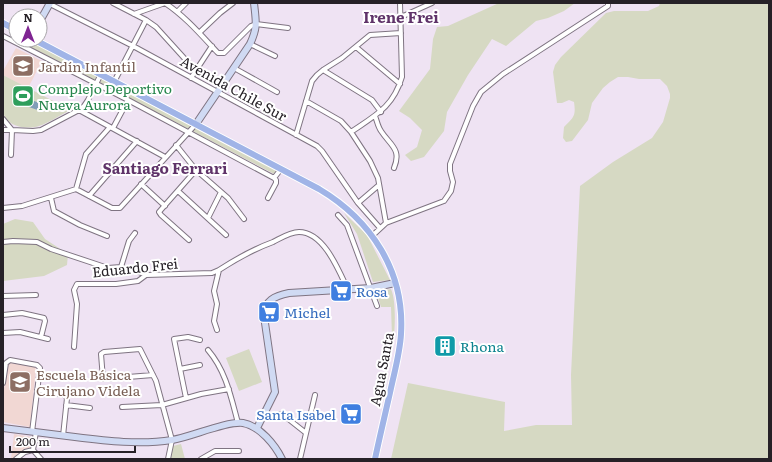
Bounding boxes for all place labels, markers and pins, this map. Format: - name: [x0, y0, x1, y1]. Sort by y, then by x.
- school or university icon: Jardín Infantil: [10, 53, 36, 79]
- place label: Jardín Infantil: [38, 56, 136, 76]
- place label: Complejo Deportivo Nueva Aurora: [38, 78, 172, 114]
- sports icon: Complejo Deportivo Nueva Aurora: [10, 83, 36, 109]
- supermarket icon: Rosa: [328, 278, 354, 304]
- place label: Rosa: [356, 281, 388, 301]
- supermarket icon: Michel: [256, 299, 282, 325]
- place label: Michel: [284, 302, 331, 322]
- building icon: Rhona: [432, 333, 458, 359]
- place label: Rhona: [460, 336, 505, 356]
- place label: Escuela Básica Cirujano Videla: [36, 364, 141, 400]
- school or university icon: Escuela Básica Cirujano Videla: [7, 369, 33, 395]
- supermarket icon: Santa Isabel: [338, 401, 364, 427]
- place label: Santa Isabel: [256, 404, 336, 424]

